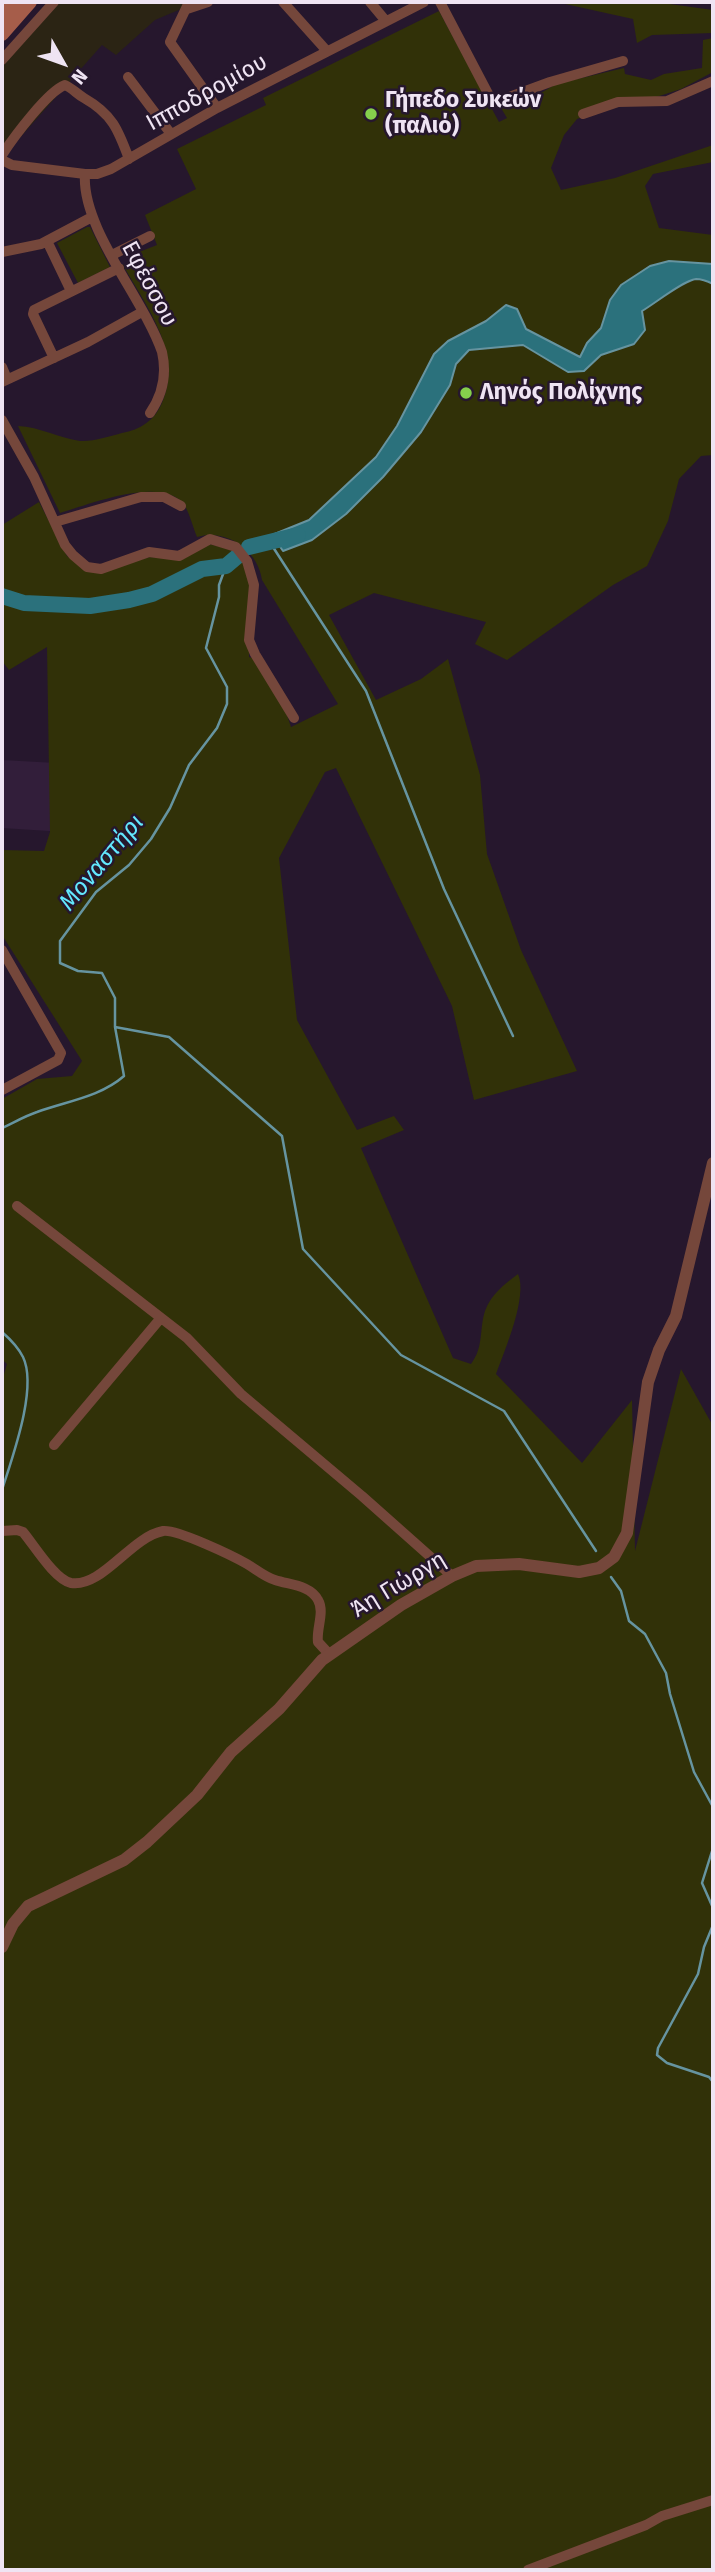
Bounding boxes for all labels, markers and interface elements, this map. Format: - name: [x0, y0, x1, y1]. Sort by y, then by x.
- north arrow: [28, 28, 98, 98]
- street label: Ιπποδρομίου: [142, 48, 272, 138]
- text: N: [67, 65, 92, 89]
- place label: Γήπεδο Συκεών (παλιό): [385, 87, 541, 141]
- marker: Γήπεδο Συκεών (παλιό): [363, 106, 379, 122]
- street label: Εφέσσου: [115, 237, 183, 331]
- place label: Ληνός Πολίχνης: [480, 379, 642, 407]
- marker: Ληνός Πολίχνης: [458, 385, 474, 401]
- water label: Μοναστήρι: [54, 809, 150, 917]
- street label: Άη Γιώργη: [347, 1546, 451, 1624]

